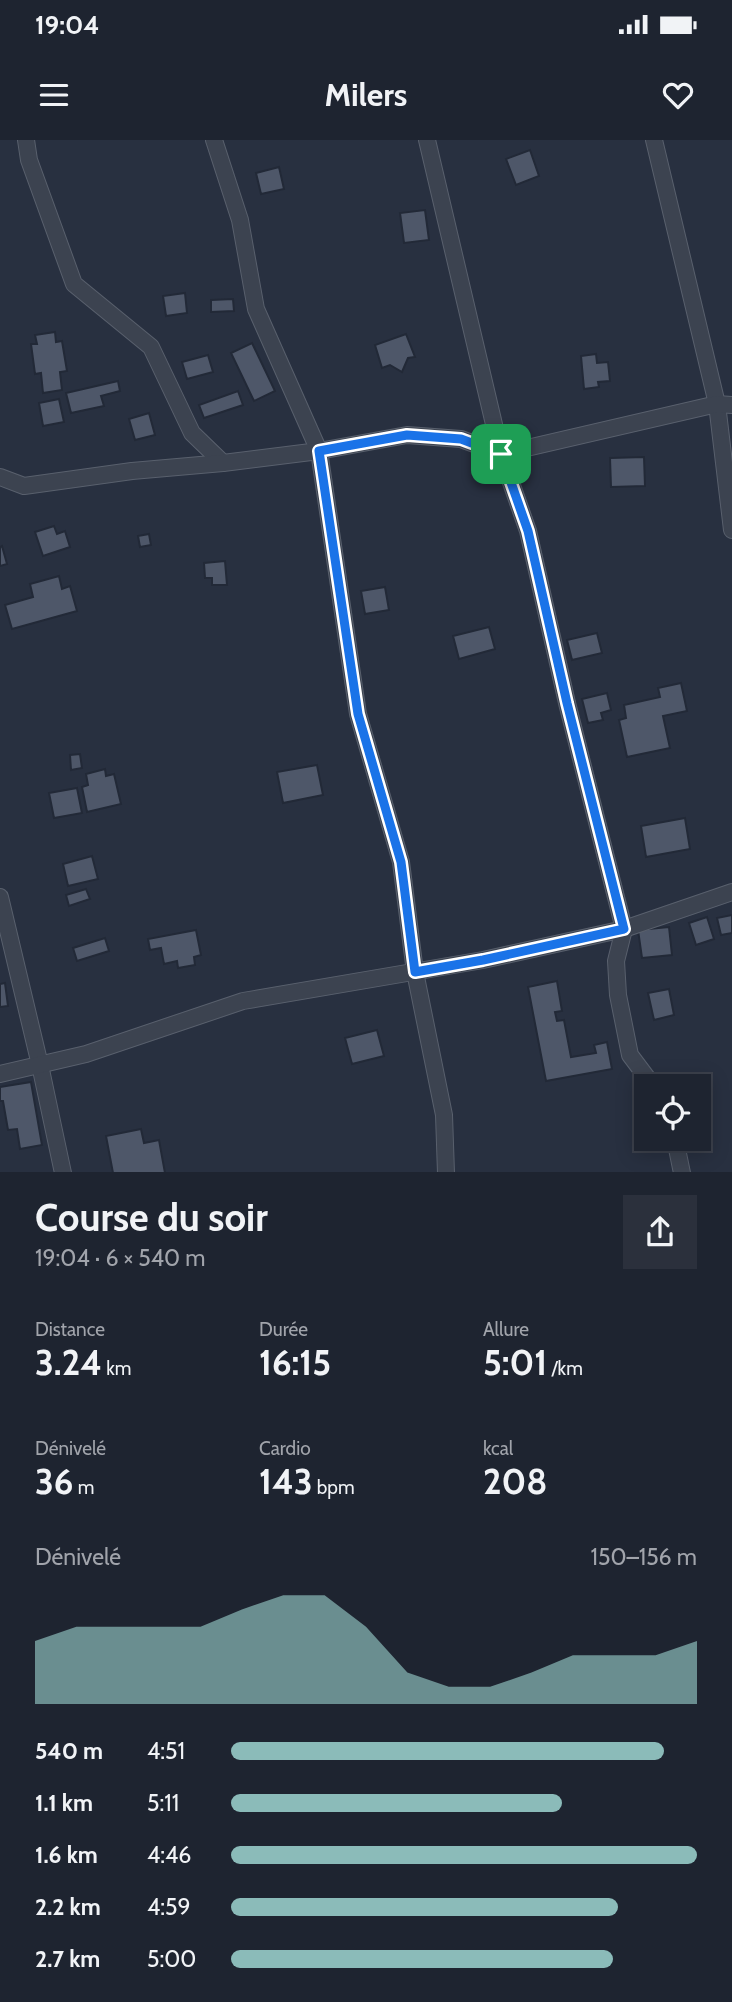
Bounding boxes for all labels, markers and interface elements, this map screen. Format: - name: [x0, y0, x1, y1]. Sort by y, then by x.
- text: 19:04: [35, 9, 99, 41]
- text: Milers: [325, 75, 407, 114]
- icon: menu: [35, 76, 73, 114]
- icon: heart: [659, 76, 697, 114]
- pin: [471, 424, 531, 484]
- icon: arrive: [482, 435, 520, 473]
- map controls: [634, 1074, 711, 1151]
- button: locate: [634, 1074, 711, 1151]
- text: Course du soir: [35, 1194, 268, 1241]
- button: share: [623, 1195, 697, 1269]
- text: 19:04 · 6 × 540 m: [35, 1244, 205, 1272]
- text: Distance: [35, 1318, 105, 1341]
- text: Durée: [259, 1318, 308, 1341]
- text: Allure: [483, 1318, 529, 1341]
- text: 3.24: [35, 1341, 102, 1384]
- text: 16:15: [259, 1341, 331, 1384]
- text: 5:01: [483, 1341, 547, 1384]
- text: km: [102, 1357, 131, 1380]
- text: /km: [547, 1357, 583, 1380]
- text: Dénivelé: [35, 1437, 106, 1460]
- text: Cardio: [259, 1437, 311, 1460]
- text: kcal: [483, 1437, 513, 1460]
- text: 36: [35, 1460, 74, 1503]
- text: 143: [259, 1460, 313, 1503]
- text: 208: [483, 1460, 547, 1503]
- text: m: [74, 1476, 95, 1499]
- text: bpm: [313, 1476, 355, 1499]
- text: Dénivelé: [35, 1543, 121, 1571]
- text: 150–156 m: [590, 1543, 697, 1571]
- text: 540 m: [35, 1737, 103, 1765]
- text: 4:51: [147, 1737, 185, 1765]
- text: 1.1 km: [35, 1789, 93, 1817]
- text: 5:11: [147, 1789, 179, 1817]
- text: 1.6 km: [35, 1841, 98, 1869]
- text: 4:46: [147, 1841, 191, 1869]
- text: 2.2 km: [35, 1893, 101, 1921]
- text: 4:59: [147, 1893, 191, 1921]
- text: 2.7 km: [35, 1945, 100, 1973]
- text: 5:00: [147, 1945, 196, 1973]

